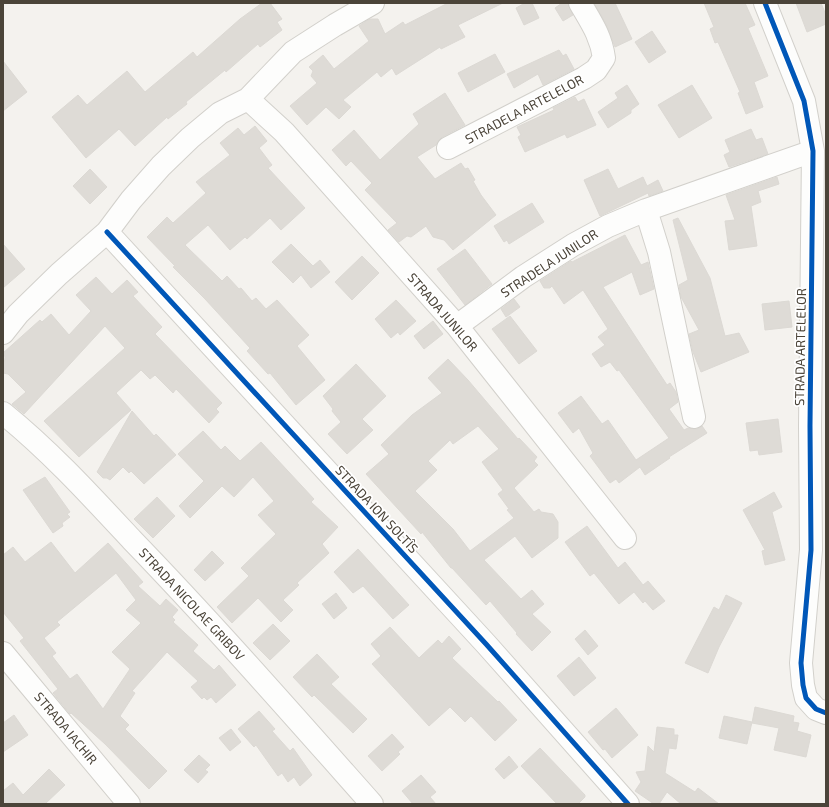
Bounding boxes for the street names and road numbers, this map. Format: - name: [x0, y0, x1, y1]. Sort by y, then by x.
- street label: STRADELA ARTELELOR: [462, 71, 586, 147]
- street label: STRADELA JUNILOR: [497, 226, 601, 300]
- street label: STRADA JUNILOR: [405, 269, 481, 355]
- street label: STRADA ARTELELOR: [791, 288, 809, 406]
- street label: STRADA ION SOLTÎS: [332, 462, 422, 556]
- street label: STRADA NICOLAE GRIBOV: [136, 544, 248, 664]
- street label: STRADA IACHIR: [31, 689, 101, 767]

